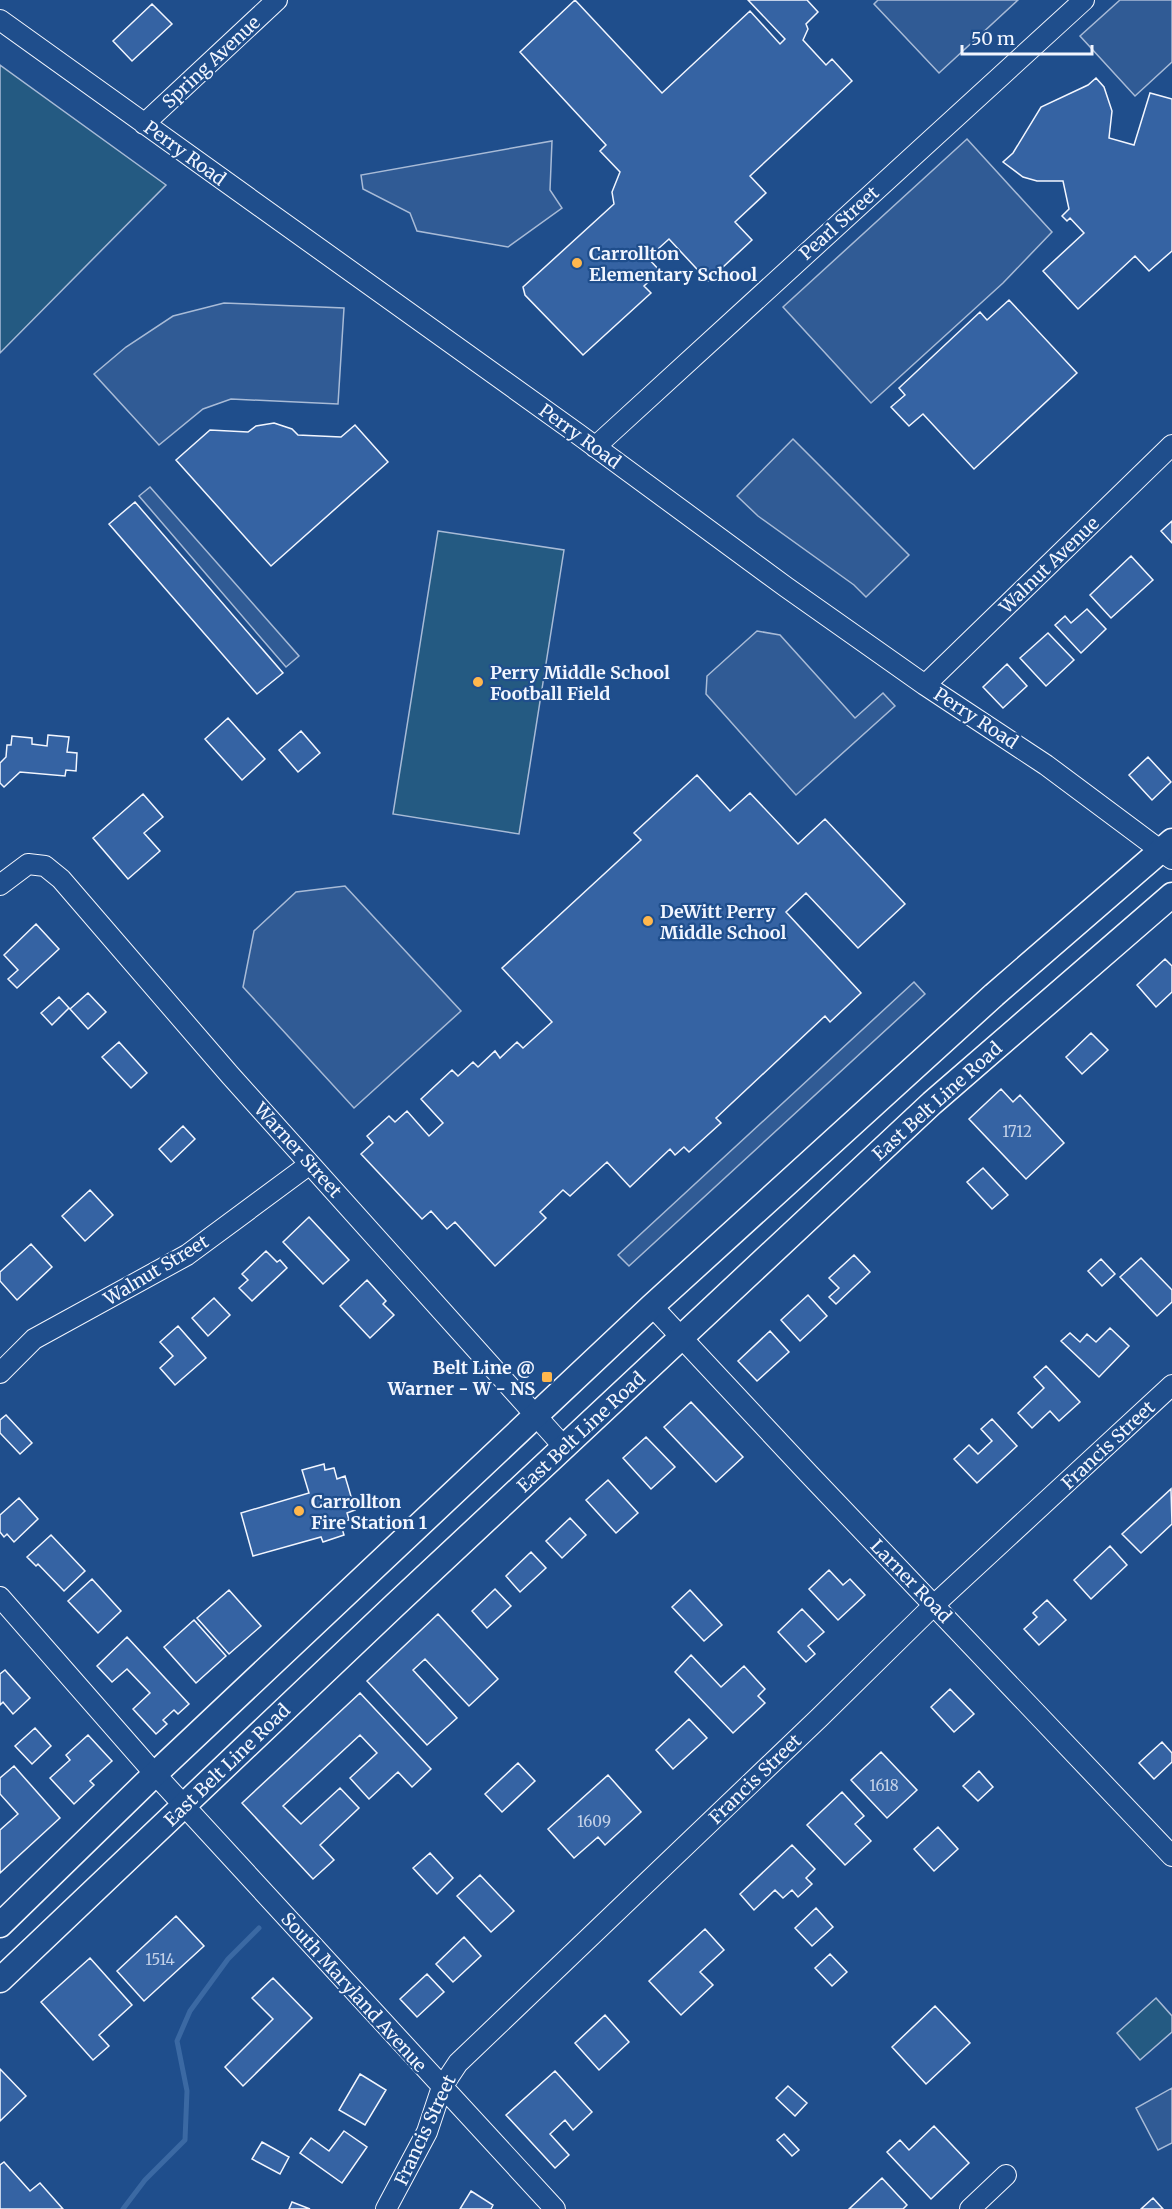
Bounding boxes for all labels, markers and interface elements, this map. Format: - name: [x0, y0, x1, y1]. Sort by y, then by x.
- street label: Spring Avenue: [157, 11, 265, 113]
- scale bar: [962, 18, 1092, 56]
- text: 50 m: [971, 27, 1015, 50]
- street label: Perry Road: [140, 116, 231, 191]
- street label: Pearl Street: [794, 181, 884, 265]
- place label: Carrollton Elementary School: [589, 242, 757, 286]
- marker: Carrollton Elementary School: [570, 256, 584, 270]
- street label: Perry Road: [535, 399, 626, 474]
- street label: Walnut Avenue: [994, 512, 1104, 619]
- place label: Perry Middle School Football Field: [490, 661, 670, 705]
- marker: Perry Middle School Football Field: [471, 675, 485, 689]
- street label: Perry Road: [930, 682, 1023, 754]
- place label: DeWitt Perry Middle School: [660, 900, 786, 944]
- marker: DeWitt Perry Middle School: [641, 914, 655, 928]
- street label: East Belt Line Road: [867, 1037, 1007, 1165]
- street label: Warner Street: [249, 1097, 347, 1202]
- house number: 1712: [1002, 1122, 1032, 1141]
- street label: Walnut Street: [99, 1230, 212, 1311]
- place label: Belt Line @ Warner - W - NS: [387, 1356, 535, 1400]
- street label: East Belt Line Road: [512, 1367, 650, 1497]
- marker: Belt Line @ Warner - W - NS: [540, 1370, 554, 1384]
- street label: Francis Street: [1056, 1396, 1160, 1494]
- place label: Carrollton Fire Station 1: [311, 1490, 427, 1534]
- marker: Carrollton Fire Station 1: [292, 1504, 306, 1518]
- street label: Larner Road: [866, 1535, 956, 1628]
- street label: East Belt Line Road: [159, 1699, 295, 1831]
- street label: Francis Street: [704, 1729, 806, 1829]
- house number: 1618: [869, 1776, 899, 1795]
- house number: 1609: [577, 1812, 611, 1831]
- street label: South Maryland Avenue: [276, 1907, 432, 2077]
- house number: 1514: [145, 1950, 175, 1969]
- street label: Francis Street: [389, 2071, 461, 2189]

